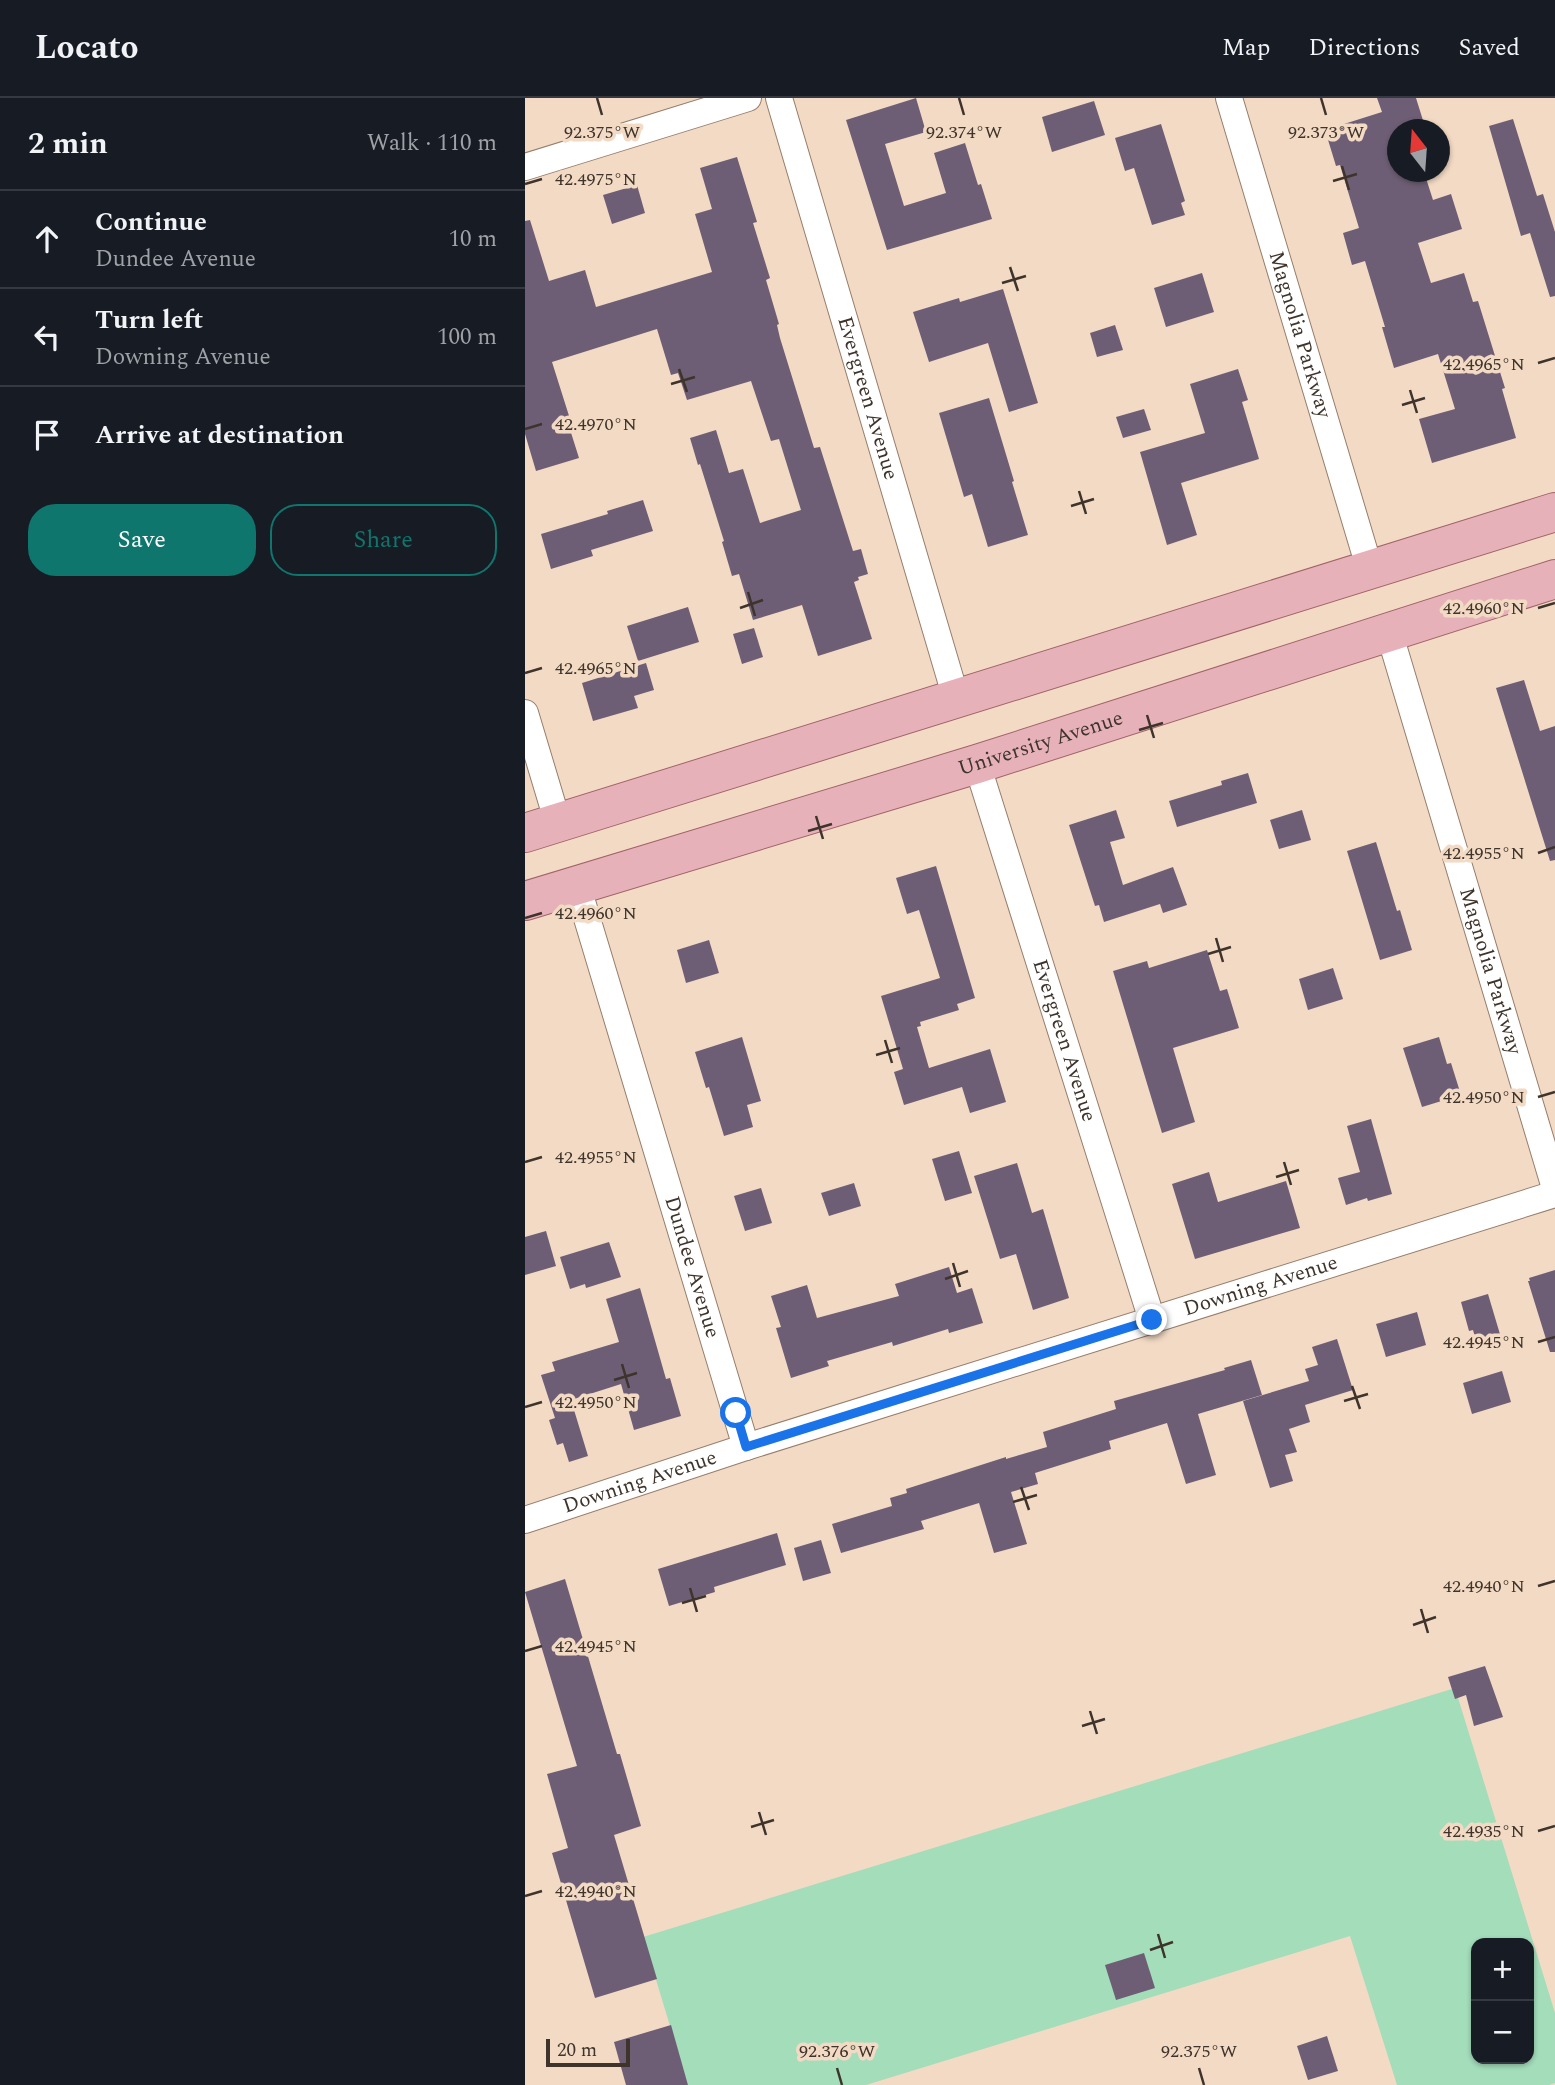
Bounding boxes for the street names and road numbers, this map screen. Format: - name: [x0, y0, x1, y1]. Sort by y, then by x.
- street label: Magnolia Parkway: [1260, 247, 1340, 423]
- street label: Evergreen Avenue: [828, 313, 907, 484]
- street label: University Avenue: [954, 702, 1127, 785]
- street label: Magnolia Parkway: [1450, 884, 1531, 1059]
- street label: Evergreen Avenue: [1023, 955, 1105, 1126]
- street label: Dundee Avenue: [655, 1192, 728, 1342]
- street label: Downing Avenue: [1179, 1247, 1342, 1325]
- street label: Downing Avenue: [559, 1442, 721, 1522]

